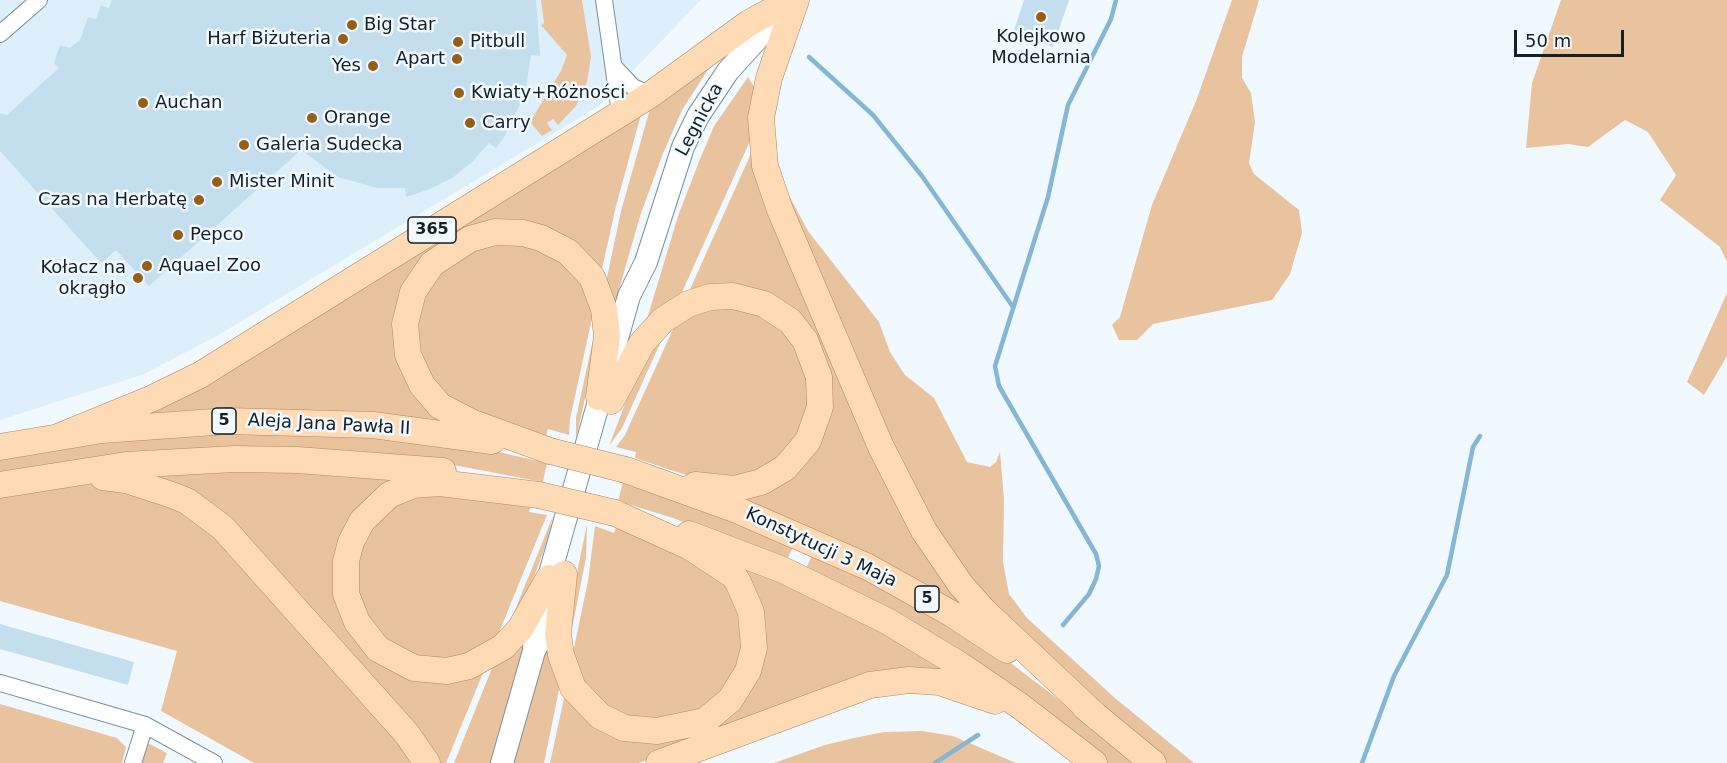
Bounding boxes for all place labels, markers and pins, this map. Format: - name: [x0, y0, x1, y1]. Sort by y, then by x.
- marker: Kolejkowo Modelarnia: [1034, 10, 1048, 24]
- place label: Big Star: [364, 14, 435, 36]
- marker: Big Star: [345, 18, 359, 32]
- place label: Kolejkowo Modelarnia: [991, 26, 1091, 68]
- place label: Harf Biżuteria: [207, 28, 331, 50]
- place label: Pitbull: [470, 31, 525, 53]
- marker: Harf Biżuteria: [336, 32, 350, 46]
- marker: Pitbull: [451, 35, 465, 49]
- place label: Apart: [396, 48, 445, 70]
- marker: Apart: [450, 52, 464, 66]
- place label: Yes: [332, 55, 361, 77]
- marker: Yes: [366, 59, 380, 73]
- place label: Kwiaty+Różności: [471, 82, 625, 104]
- marker: Kwiaty+Różności: [452, 86, 466, 100]
- place label: Auchan: [155, 92, 222, 114]
- marker: Auchan: [136, 96, 150, 110]
- place label: Orange: [324, 107, 391, 129]
- marker: Orange: [305, 111, 319, 125]
- place label: Carry: [482, 112, 531, 134]
- marker: Carry: [463, 116, 477, 130]
- place label: Galeria Sudecka: [256, 134, 403, 156]
- marker: Galeria Sudecka: [237, 138, 251, 152]
- place label: Mister Minit: [229, 171, 334, 193]
- marker: Mister Minit: [210, 175, 224, 189]
- place label: Czas na Herbatę: [38, 189, 187, 211]
- marker: Czas na Herbatę: [192, 193, 206, 207]
- place label: Pepco: [190, 224, 244, 246]
- marker: Pepco: [171, 228, 185, 242]
- place label: Aquael Zoo: [159, 255, 261, 277]
- place label: Kołacz na okrągło: [40, 257, 126, 300]
- marker: Aquael Zoo: [140, 259, 154, 273]
- marker: Kołacz na okrągło: [131, 271, 145, 285]

